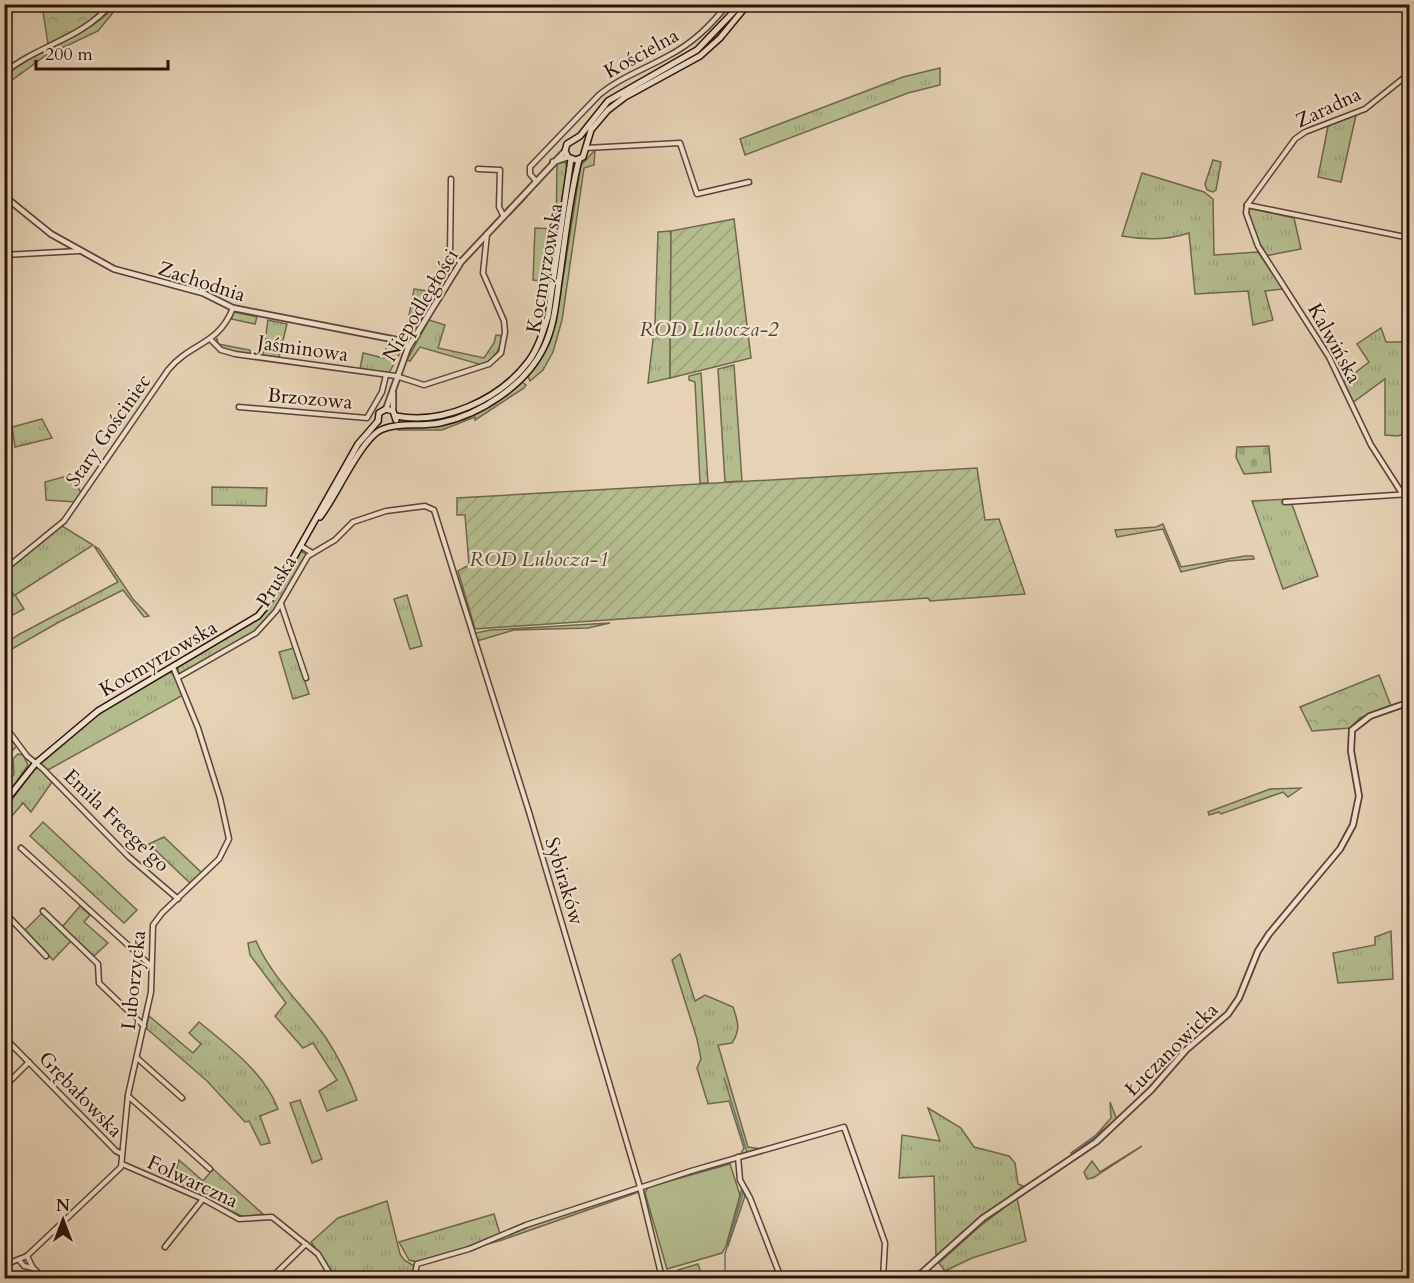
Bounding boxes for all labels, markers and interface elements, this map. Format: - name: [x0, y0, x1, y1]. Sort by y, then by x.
- street label: Kościelna: [599, 22, 684, 85]
- scale bar: [36, 33, 168, 71]
- text: 200 m: [45, 42, 93, 67]
- street label: Zaradna: [1291, 80, 1366, 134]
- street label: Kocmyrzowska: [520, 201, 569, 335]
- street label: Niepodległości: [376, 244, 465, 367]
- street label: Zachodnia: [155, 255, 249, 308]
- street label: Kalwińska: [1301, 298, 1368, 388]
- park label: ROD Lubocza-2: [639, 316, 779, 343]
- street label: Jaśminowa: [253, 328, 350, 368]
- street label: Stary Gościniec: [60, 369, 157, 492]
- street label: Brzozowa: [266, 381, 354, 416]
- park label: ROD Lubocza-1: [469, 546, 609, 573]
- street label: Pruska: [250, 550, 303, 612]
- street label: Kocmyrzowska: [95, 614, 222, 703]
- street label: Emila Freege'go: [58, 763, 176, 878]
- street label: Sybiraków: [538, 834, 591, 928]
- street label: Luborzycka: [115, 929, 152, 1031]
- street label: Łuczanowicka: [1119, 996, 1224, 1102]
- street label: Grębałowska: [33, 1045, 129, 1144]
- street label: Folwarczna: [143, 1149, 243, 1214]
- north arrow: [33, 1190, 93, 1250]
- text: N: [56, 1195, 70, 1217]

